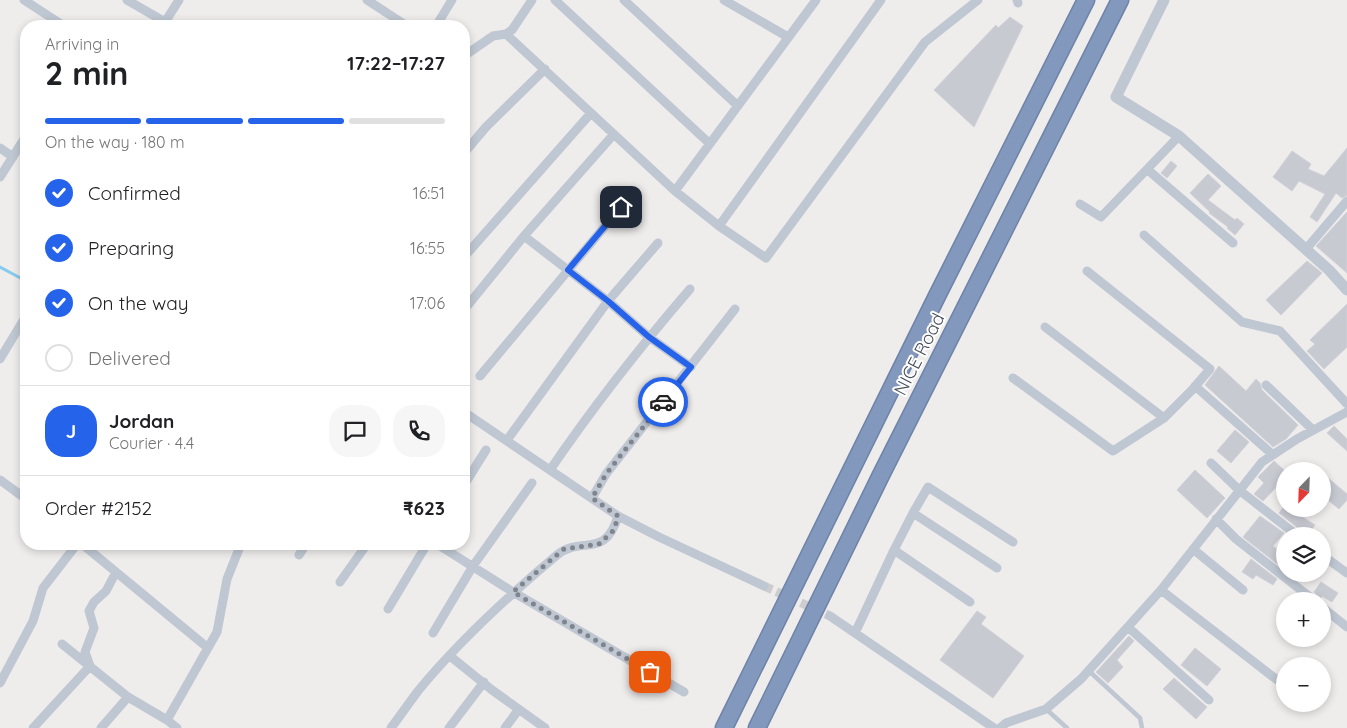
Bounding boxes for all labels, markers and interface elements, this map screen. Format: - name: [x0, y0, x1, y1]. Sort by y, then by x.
- text: Arriving in: [45, 34, 119, 54]
- text: 17:22–17:27: [347, 51, 445, 75]
- text: 2 min: [45, 53, 128, 93]
- text: On the way · 180 m: [45, 132, 185, 152]
- icon: check: [45, 179, 73, 207]
- text: Confirmed: [88, 181, 181, 205]
- text: 16:51: [413, 183, 445, 203]
- pin: [600, 186, 642, 228]
- icon: home: [607, 193, 635, 221]
- icon: check: [45, 234, 73, 262]
- text: Preparing: [88, 236, 174, 260]
- text: 16:55: [410, 238, 445, 258]
- icon: check: [45, 289, 73, 317]
- text: On the way: [88, 291, 189, 315]
- text: 17:06: [410, 293, 445, 313]
- street label: NICE Road: [889, 309, 949, 399]
- text: Delivered: [88, 346, 171, 370]
- courier: [638, 377, 688, 427]
- icon: car: [649, 388, 677, 416]
- button: chat: [329, 405, 381, 457]
- button: phone: [393, 405, 445, 457]
- text: Jordan: [109, 409, 174, 433]
- text: J: [66, 419, 76, 443]
- text: Courier · 4.4: [109, 433, 194, 453]
- north arrow: [1276, 462, 1331, 518]
- map controls: [1276, 462, 1331, 712]
- text: Order #2152: [45, 496, 152, 520]
- text: ₹623: [403, 496, 445, 520]
- button: layers: [1276, 527, 1331, 582]
- button: +: [1276, 592, 1331, 647]
- pin: [629, 651, 671, 693]
- button: −: [1276, 657, 1331, 712]
- icon: bag: [636, 658, 664, 686]

